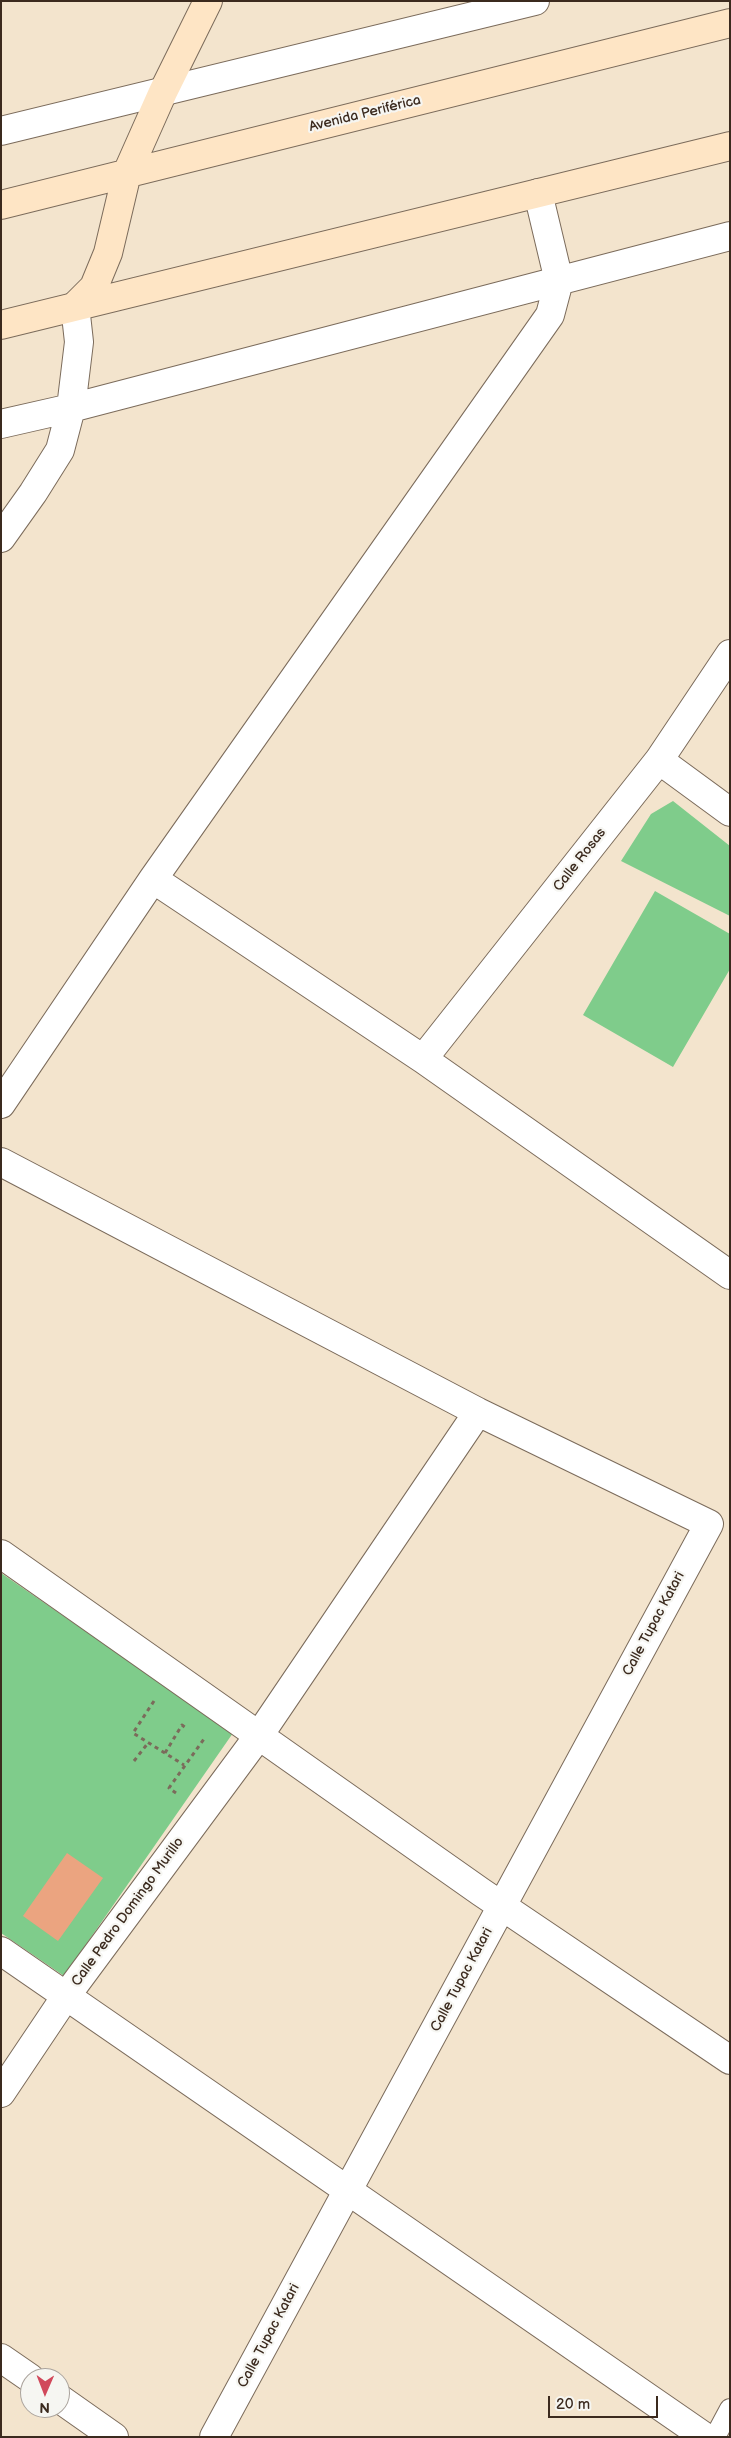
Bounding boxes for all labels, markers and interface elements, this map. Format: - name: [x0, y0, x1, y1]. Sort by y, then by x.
- street label: Avenida Periférica: [307, 92, 423, 136]
- street label: Calle Rosas: [550, 825, 610, 895]
- street label: Calle Tupac Katari: [619, 1569, 689, 1679]
- street label: Calle Pedro Domingo Murillo: [68, 1834, 188, 1990]
- street label: Calle Tupac Katari: [427, 1925, 497, 2035]
- street label: Calle Tupac Katari: [234, 2281, 304, 2391]
- north arrow: [20, 2368, 70, 2418]
- scale bar: [551, 2386, 661, 2418]
- text: 20 m: [556, 2395, 590, 2414]
- text: N: [39, 2399, 50, 2416]

